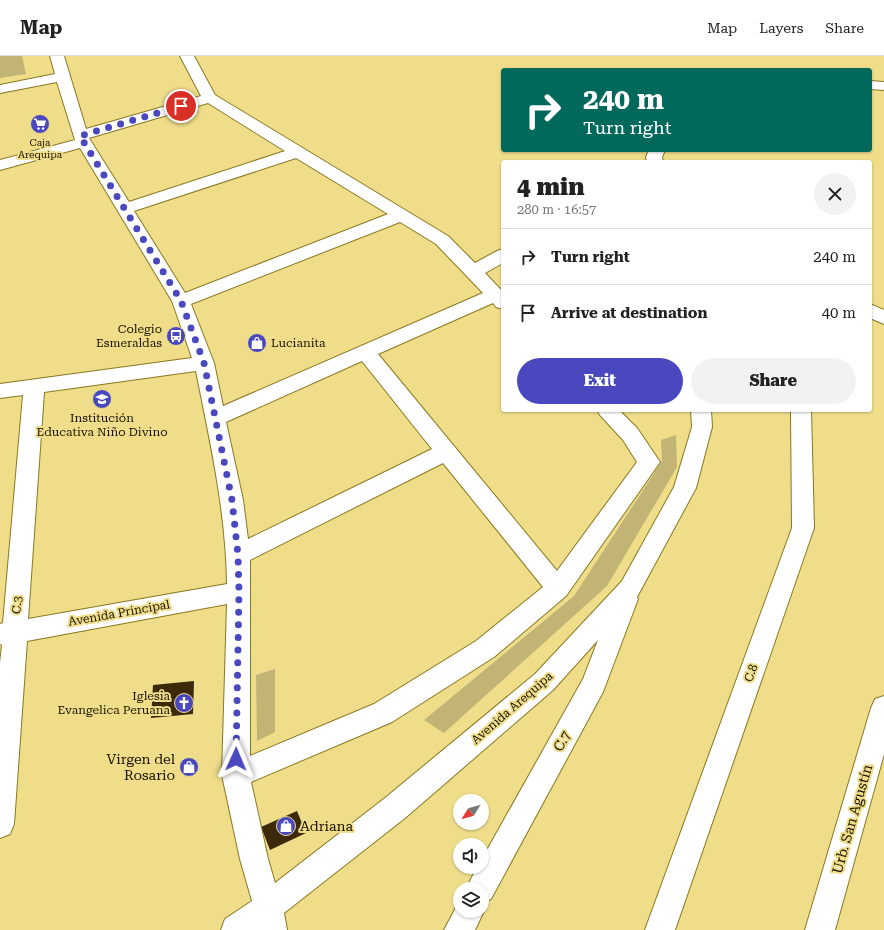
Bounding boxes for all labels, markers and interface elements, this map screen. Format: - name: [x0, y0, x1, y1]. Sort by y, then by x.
- text: Map: [20, 16, 62, 39]
- text: Map: [707, 20, 737, 36]
- text: Layers: [759, 20, 803, 36]
- text: Share: [825, 20, 864, 36]
- text: 240 m: [583, 83, 664, 116]
- icon: right: [517, 84, 569, 136]
- pin: [164, 89, 198, 123]
- icon: arrive: [170, 95, 192, 117]
- supermarket icon: Caja Arequipa: [29, 113, 51, 135]
- text: Turn right: [583, 117, 671, 138]
- place label: Caja Arequipa: [18, 137, 63, 160]
- text: 4 min: [517, 173, 584, 201]
- button: close: [814, 173, 856, 215]
- text: 280 m · 16:57: [517, 202, 596, 217]
- icon: right: [517, 246, 539, 268]
- text: Turn right: [551, 248, 630, 266]
- text: 240 m: [813, 248, 856, 266]
- icon: arrive: [517, 302, 539, 324]
- text: Arrive at destination: [551, 304, 707, 322]
- text: 40 m: [822, 304, 856, 322]
- place label: Colegio Esmeraldas: [96, 322, 162, 350]
- bus stop icon: Colegio Esmeraldas: [165, 325, 187, 347]
- shop icon: Lucianita: [246, 332, 268, 354]
- place label: Lucianita: [271, 336, 326, 350]
- button: Exit: [517, 358, 683, 404]
- button: Share: [691, 358, 856, 404]
- school or university icon: Institución Educativa Niño Divino: [91, 388, 113, 410]
- place label: Institución Educativa Niño Divino: [36, 411, 168, 439]
- street label: C.3: [9, 595, 25, 614]
- street label: Avenida Principal: [67, 597, 171, 629]
- street label: C.8: [741, 662, 761, 684]
- street label: Avenida Arequipa: [468, 669, 556, 747]
- place label: Iglesia Evangelica Peruana: [57, 689, 170, 717]
- church icon: Iglesia Evangelica Peruana: [173, 692, 195, 714]
- street label: C.7: [550, 728, 574, 754]
- position arrow: [215, 738, 257, 780]
- place label: Virgen del Rosario: [106, 751, 176, 783]
- shop icon: Virgen del Rosario: [178, 756, 200, 778]
- street label: Urb. San Agustín: [829, 762, 875, 876]
- north arrow: [453, 794, 489, 830]
- map controls: [453, 794, 489, 918]
- shop icon: Adriana: [275, 815, 297, 837]
- place label: Adriana: [300, 818, 354, 834]
- button: sound: [453, 838, 489, 874]
- button: layers: [453, 882, 489, 918]

